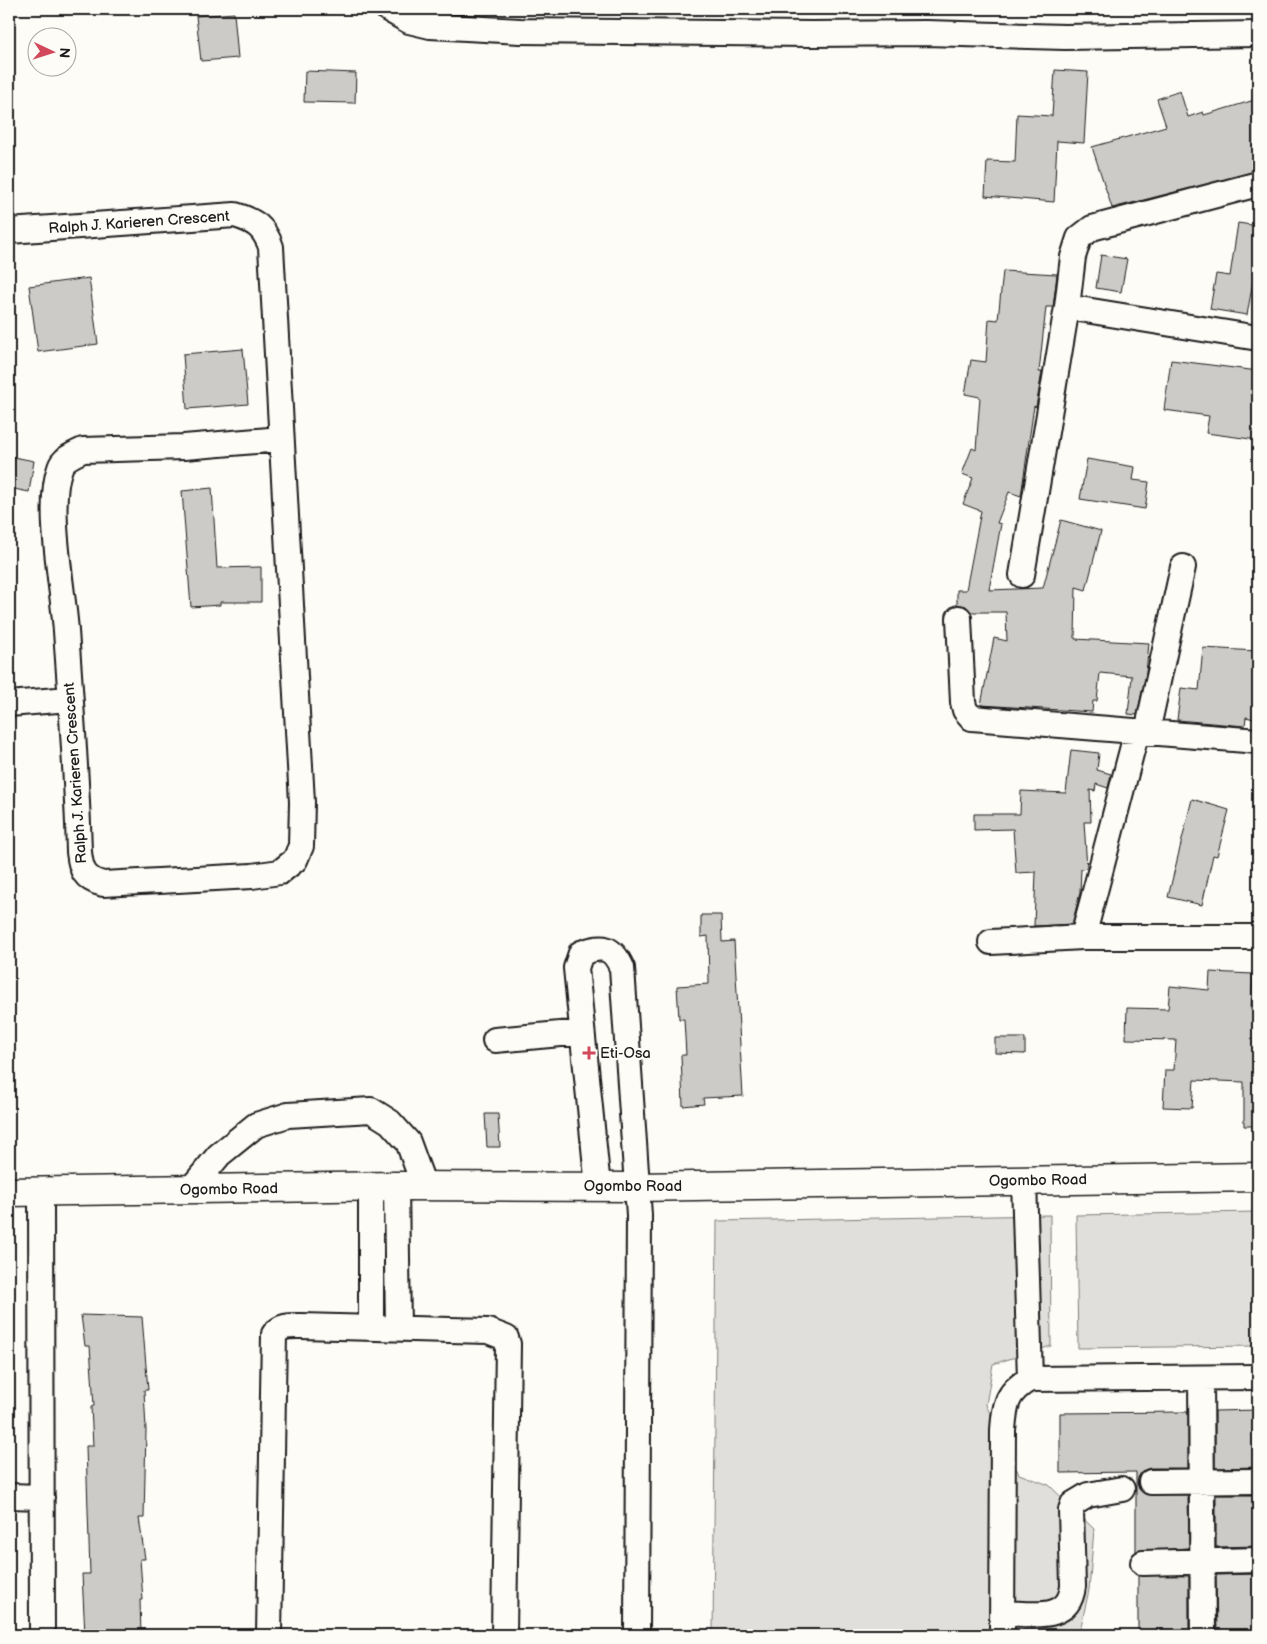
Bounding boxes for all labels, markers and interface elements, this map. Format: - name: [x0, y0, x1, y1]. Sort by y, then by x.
- north arrow: [28, 28, 78, 78]
- text: N: [56, 47, 73, 59]
- street label: Ralph J. Karieren Crescent: [48, 207, 231, 238]
- street label: Ralph J. Karieren Crescent: [60, 681, 91, 864]
- place label: Eti-Osa: [600, 1044, 651, 1063]
- marker: Eti-Osa: [582, 1046, 596, 1060]
- street label: Ogombo Road: [989, 1170, 1087, 1191]
- street label: Ogombo Road: [584, 1177, 682, 1196]
- street label: Ogombo Road: [180, 1179, 278, 1200]

